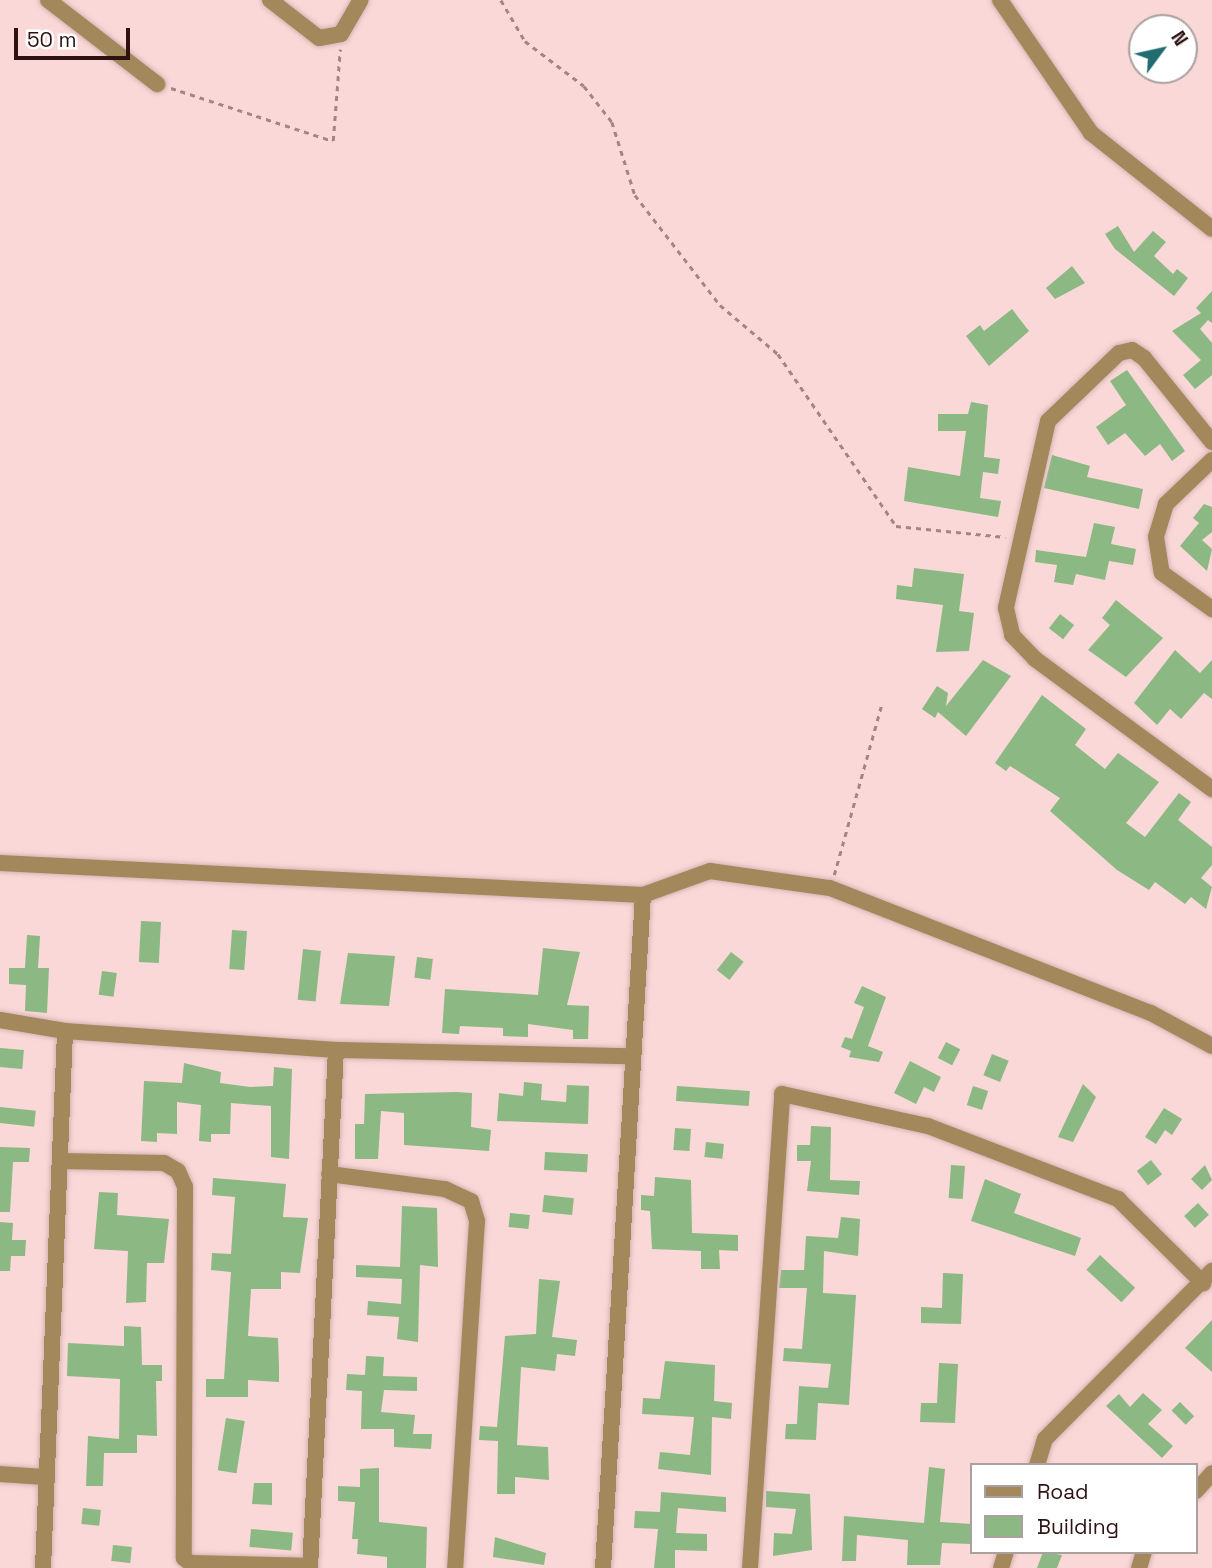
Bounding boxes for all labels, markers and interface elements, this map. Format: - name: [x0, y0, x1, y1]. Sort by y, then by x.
- scale bar: [18, 14, 133, 58]
- north arrow: [1128, 14, 1198, 84]
- text: 50 m: [27, 26, 77, 53]
- text: N: [1165, 26, 1193, 51]
- legend: [970, 1463, 1198, 1554]
- text: Road: [1037, 1478, 1089, 1505]
- text: Building: [1037, 1513, 1119, 1540]

